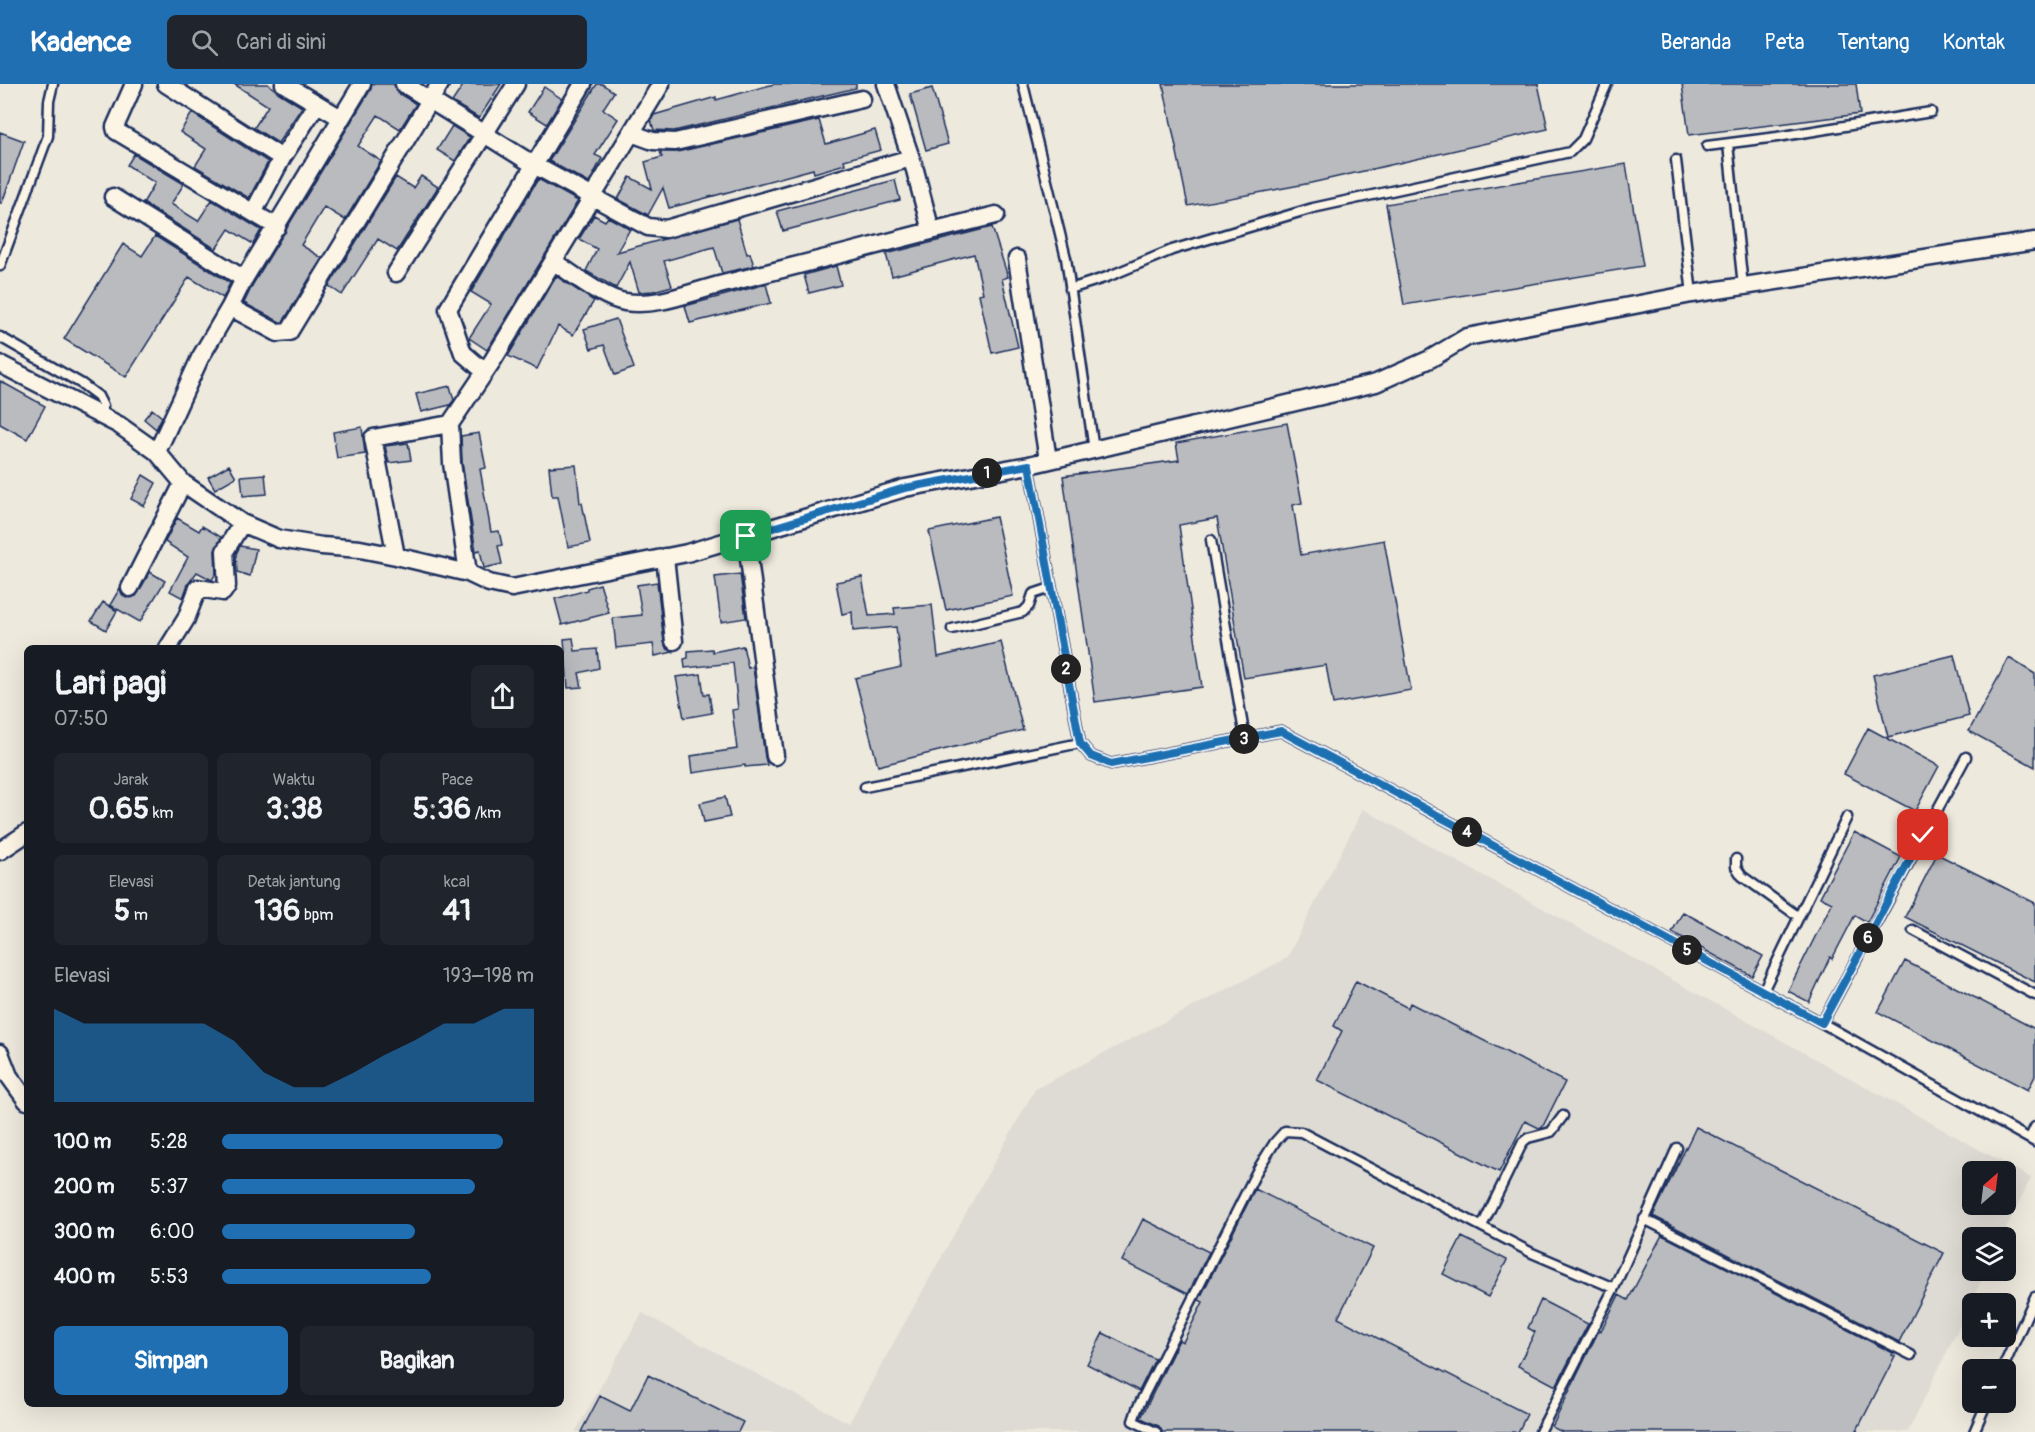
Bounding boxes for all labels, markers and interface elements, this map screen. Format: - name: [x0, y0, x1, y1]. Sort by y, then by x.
- search box: [167, 15, 587, 69]
- text: Kadence: [30, 25, 131, 60]
- icon: search: [188, 26, 221, 59]
- text: Cari di sini: [236, 28, 326, 56]
- text: Beranda: [1661, 29, 1731, 56]
- text: Peta: [1764, 29, 1805, 56]
- text: Tentang: [1838, 29, 1910, 56]
- text: Kontak: [1943, 29, 2005, 56]
- pin: 1: [972, 458, 1002, 488]
- text: 1: [984, 463, 990, 483]
- pin: [720, 510, 771, 561]
- icon: arrive: [729, 519, 762, 552]
- pin: 2: [1051, 654, 1081, 684]
- text: 2: [1062, 659, 1070, 679]
- text: Lari pagi: [54, 663, 166, 704]
- button: share: [471, 665, 534, 728]
- text: 07:50: [54, 706, 108, 731]
- pin: 3: [1229, 724, 1259, 754]
- text: 3: [1240, 729, 1248, 749]
- text: Jarak: [114, 770, 148, 790]
- text: Waktu: [273, 770, 315, 790]
- text: Pace: [441, 770, 473, 790]
- text: 0.65: [88, 790, 149, 827]
- text: 3:38: [266, 790, 322, 827]
- text: 5:36: [413, 790, 471, 827]
- text: km: [149, 803, 174, 823]
- text: /km: [471, 803, 501, 823]
- pin: [1897, 809, 1948, 860]
- pin: 4: [1452, 817, 1482, 847]
- icon: check: [1906, 818, 1939, 851]
- text: 4: [1462, 822, 1472, 842]
- text: Elevasi: [109, 872, 153, 892]
- text: Detak jantung: [247, 872, 341, 892]
- text: kcal: [444, 872, 470, 892]
- text: 5: [114, 892, 130, 929]
- text: 136: [254, 892, 300, 929]
- text: 41: [442, 892, 472, 929]
- text: m: [130, 905, 148, 925]
- text: bpm: [300, 905, 334, 925]
- pin: 6: [1853, 923, 1883, 953]
- text: 6: [1863, 928, 1873, 948]
- pin: 5: [1672, 935, 1702, 965]
- text: 5: [1683, 940, 1691, 960]
- text: Elevasi: [54, 963, 110, 988]
- text: 193–198 m: [443, 963, 534, 988]
- text: 100 m: [54, 1129, 111, 1154]
- text: 5:28: [150, 1129, 187, 1154]
- north arrow: [1962, 1161, 2016, 1215]
- map controls: [1962, 1161, 2016, 1413]
- text: 200 m: [54, 1174, 115, 1199]
- text: 5:37: [150, 1174, 188, 1199]
- text: 300 m: [54, 1219, 115, 1244]
- text: 6:00: [150, 1219, 194, 1244]
- button: layers: [1962, 1227, 2016, 1281]
- text: 400 m: [54, 1264, 115, 1289]
- text: 5:53: [150, 1264, 188, 1289]
- button: +: [1962, 1293, 2016, 1347]
- button: Simpan: [54, 1326, 288, 1395]
- button: Bagikan: [300, 1326, 534, 1395]
- button: −: [1962, 1359, 2016, 1413]

